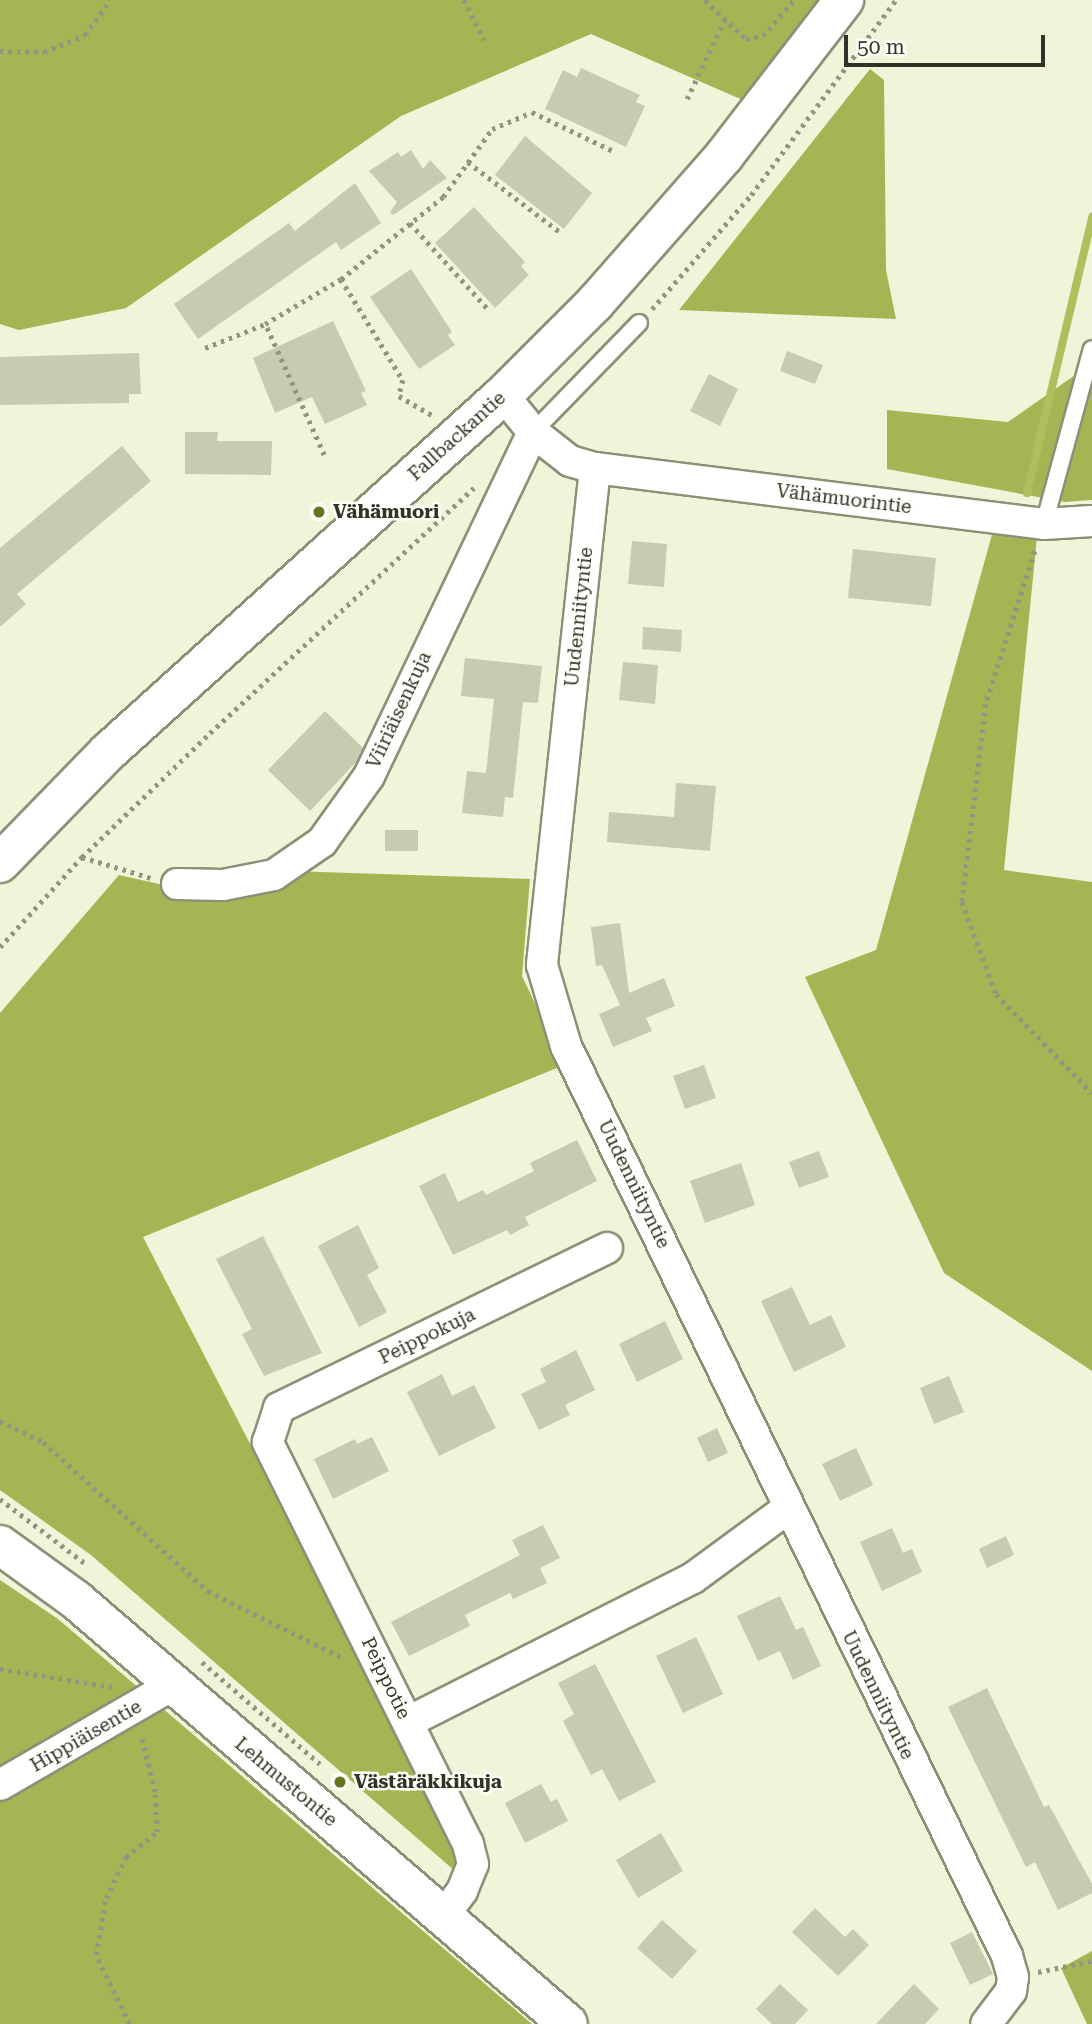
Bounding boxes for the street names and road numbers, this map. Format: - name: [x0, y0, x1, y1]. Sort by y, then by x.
- street label: Fallbackantie: [404, 386, 510, 486]
- street label: Vähämuorintie: [775, 479, 913, 519]
- street label: Uudenniityntie: [560, 546, 598, 688]
- street label: Viiriäisenkuja: [362, 648, 436, 772]
- street label: Uudenniityntie: [593, 1116, 675, 1252]
- street label: Peippokuja: [375, 1303, 479, 1369]
- street label: Uudenniityntie: [837, 1627, 919, 1763]
- street label: Peippotie: [356, 1633, 416, 1723]
- street label: Hippiäisentie: [26, 1695, 146, 1777]
- street label: Lehmustontie: [230, 1733, 342, 1831]

